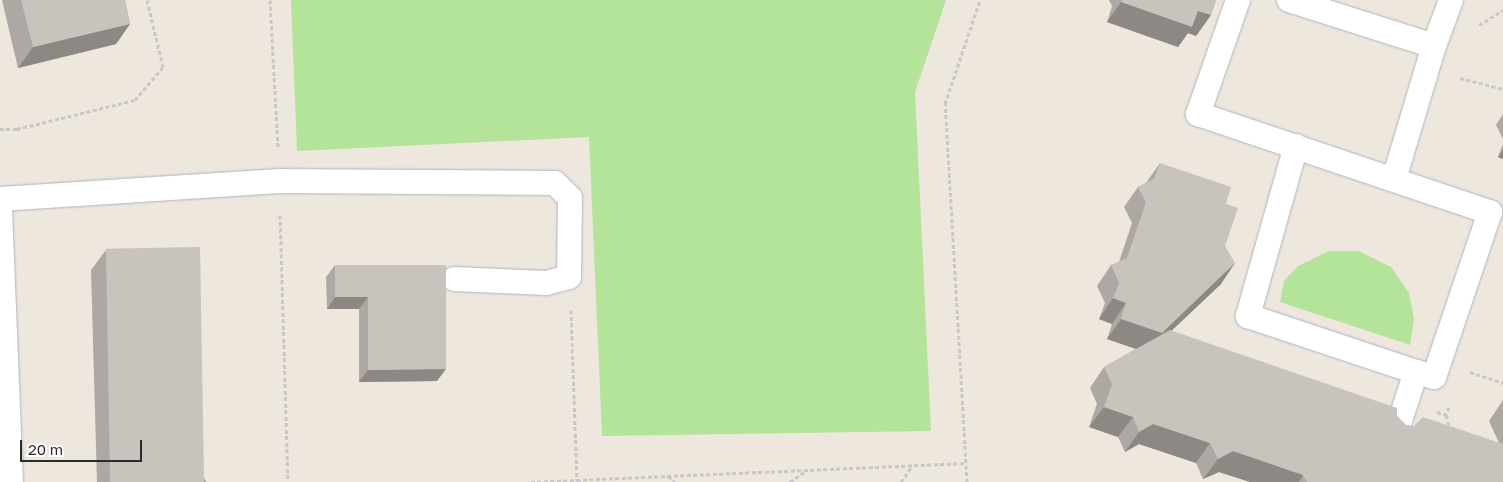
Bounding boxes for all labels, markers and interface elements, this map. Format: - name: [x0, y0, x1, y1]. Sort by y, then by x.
- scale bar: [22, 430, 145, 462]
- text: 20 m: [28, 440, 63, 458]

